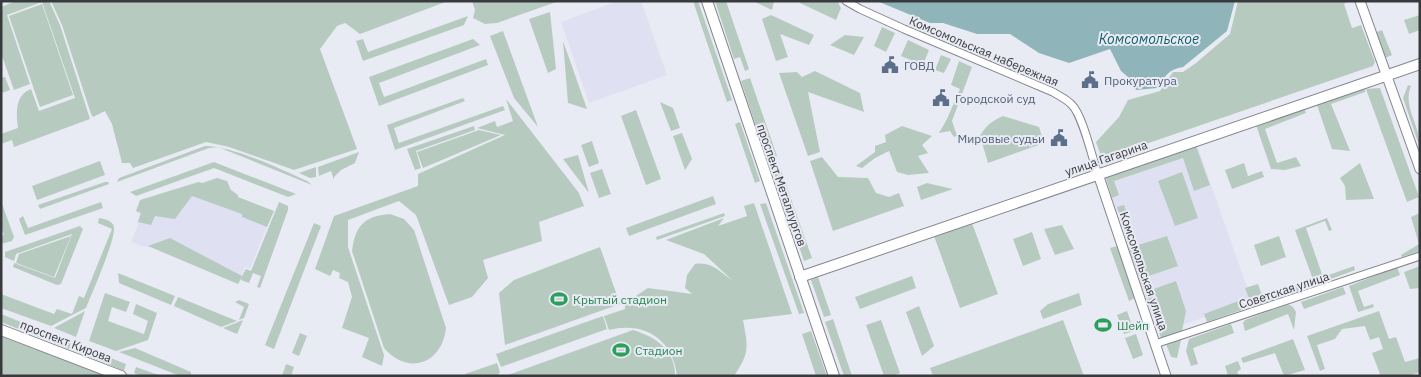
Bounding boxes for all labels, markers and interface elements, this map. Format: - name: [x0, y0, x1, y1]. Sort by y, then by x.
- street label: Комсомольская набережная: [907, 13, 1061, 89]
- water label: Комсомольское: [1099, 30, 1199, 48]
- public building icon: ГОВД: [880, 55, 900, 75]
- place label: ГОВД: [904, 58, 935, 73]
- public building icon: Прокуратура: [1080, 70, 1100, 90]
- place label: Прокуратура: [1104, 73, 1177, 88]
- public building icon: Городской суд: [931, 88, 951, 108]
- place label: Городской суд: [955, 91, 1035, 106]
- street label: проспект Металлургов: [754, 122, 810, 248]
- public building icon: Мировые судьи: [1049, 128, 1069, 148]
- place label: Мировые судьи: [957, 131, 1045, 146]
- street label: улица Гагарина: [1063, 137, 1150, 179]
- street label: Комсомольская улица: [1117, 210, 1172, 333]
- street label: Советская улица: [1237, 268, 1332, 312]
- sports icon: Крытый стадион: [549, 289, 569, 309]
- place label: Крытый стадион: [573, 292, 667, 307]
- sports icon: Шейп: [1093, 315, 1113, 335]
- street label: проспект Кирова: [18, 317, 114, 366]
- place label: Шейп: [1117, 318, 1149, 333]
- sports icon: Стадион: [611, 340, 631, 360]
- place label: Стадион: [635, 343, 683, 358]

